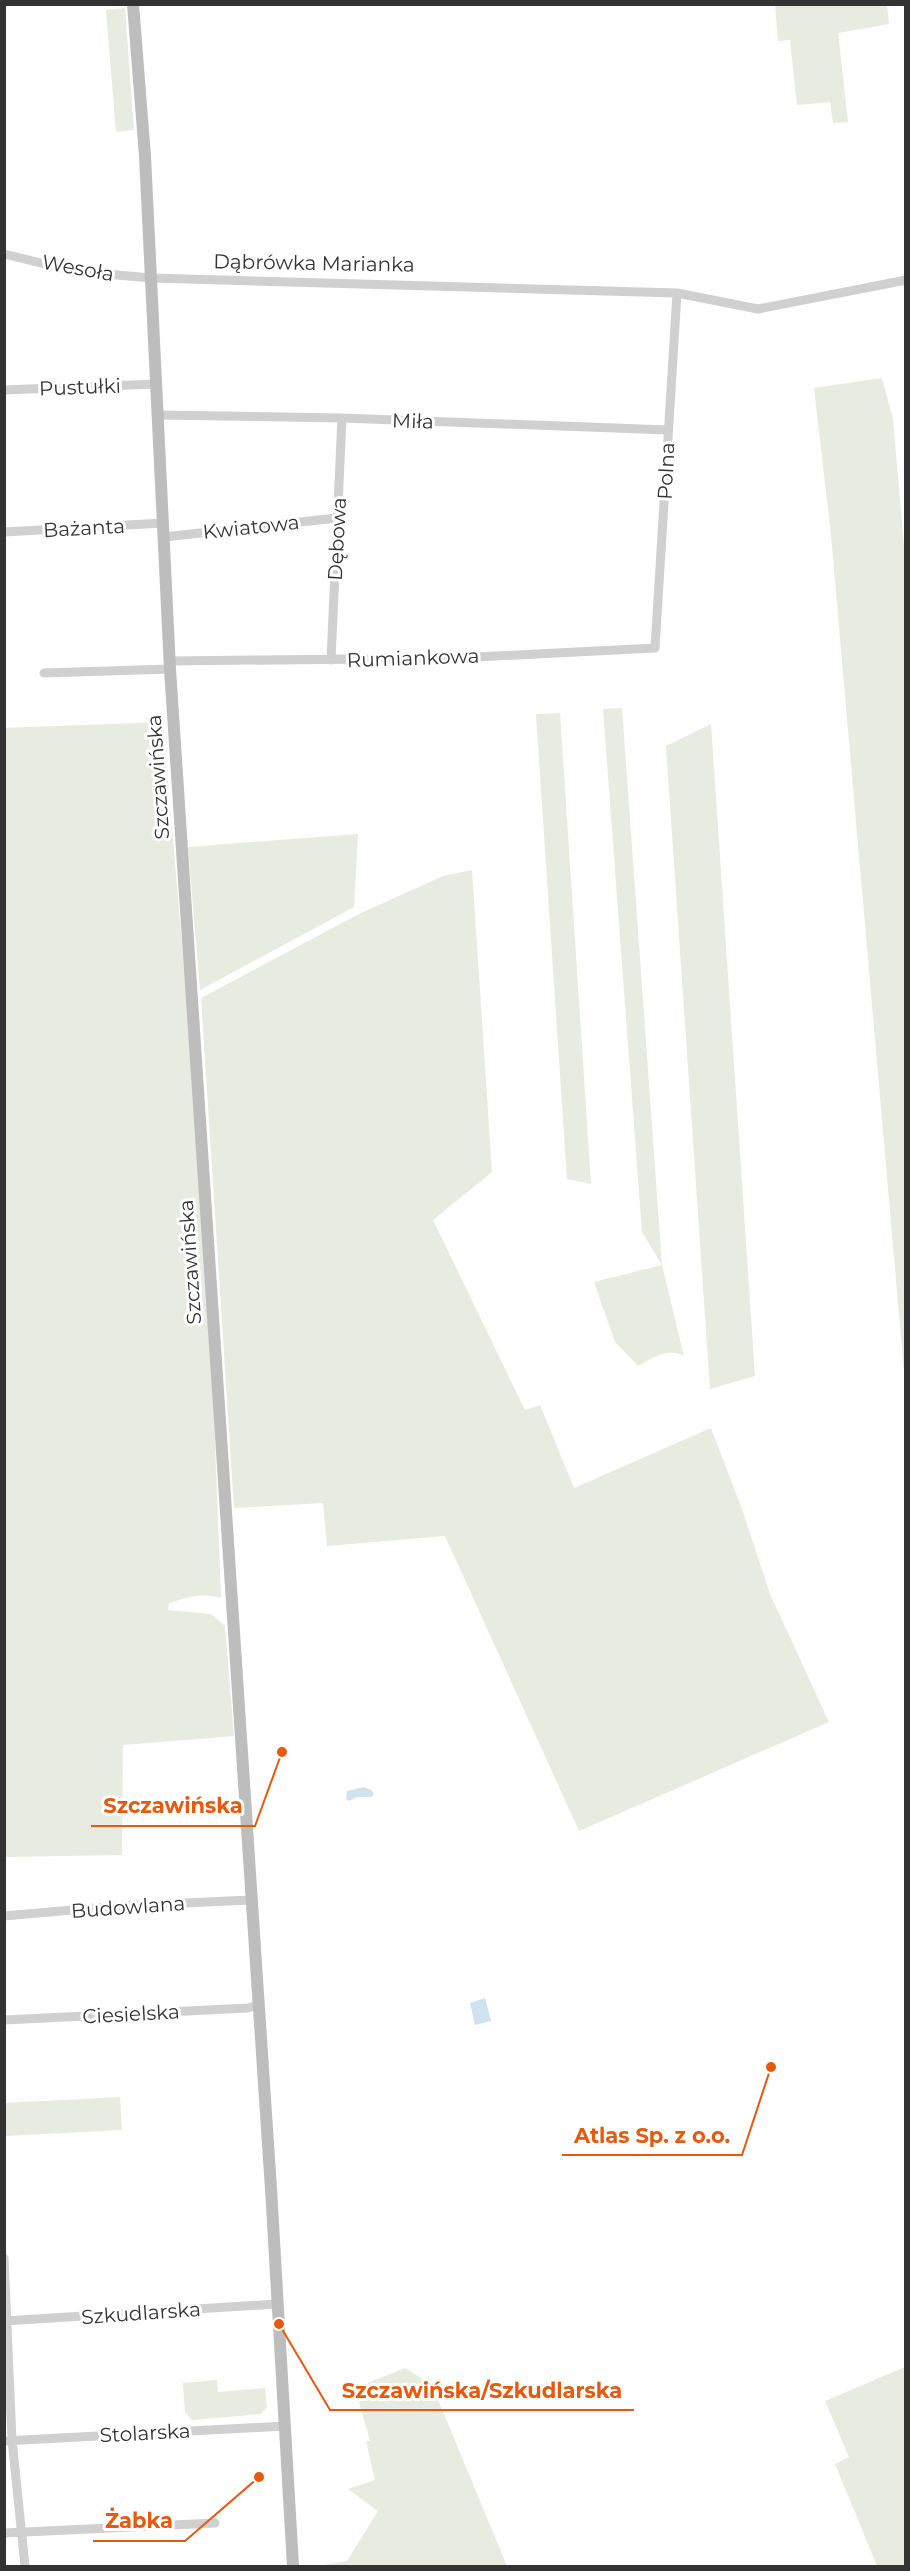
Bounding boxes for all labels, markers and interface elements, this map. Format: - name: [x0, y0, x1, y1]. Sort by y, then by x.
- street label: Dąbrówka Marianka: [213, 249, 415, 277]
- street label: Wesoła: [40, 250, 116, 286]
- street label: Pustułki: [39, 374, 121, 400]
- street label: Miła: [392, 408, 434, 434]
- street label: Polna: [653, 442, 679, 500]
- street label: Dębowa: [323, 497, 351, 581]
- street label: Kwiatowa: [201, 510, 301, 544]
- street label: Bażanta: [42, 514, 126, 542]
- street label: Rumiankowa: [346, 644, 480, 672]
- street label: Szczawińska: [142, 714, 174, 840]
- street label: Szczawińska: [174, 1199, 206, 1325]
- callout: Szczawińska: [91, 1787, 255, 1826]
- text: Szczawińska: [103, 1793, 243, 1818]
- street label: Budowlana: [70, 1891, 186, 1923]
- street label: Ciesielska: [82, 1999, 180, 2029]
- callout: Atlas Sp. z o.o.: [562, 2116, 742, 2155]
- text: Atlas Sp. z o.o.: [573, 2123, 730, 2148]
- street label: Szkudlarska: [80, 2297, 202, 2329]
- callout: Szczawińska/Szkudlarska: [330, 2371, 634, 2410]
- text: Szczawińska/Szkudlarska: [342, 2378, 622, 2403]
- street label: Stolarska: [99, 2419, 191, 2447]
- callout: Żabka: [93, 2502, 185, 2541]
- text: Żabka: [105, 2507, 173, 2533]

